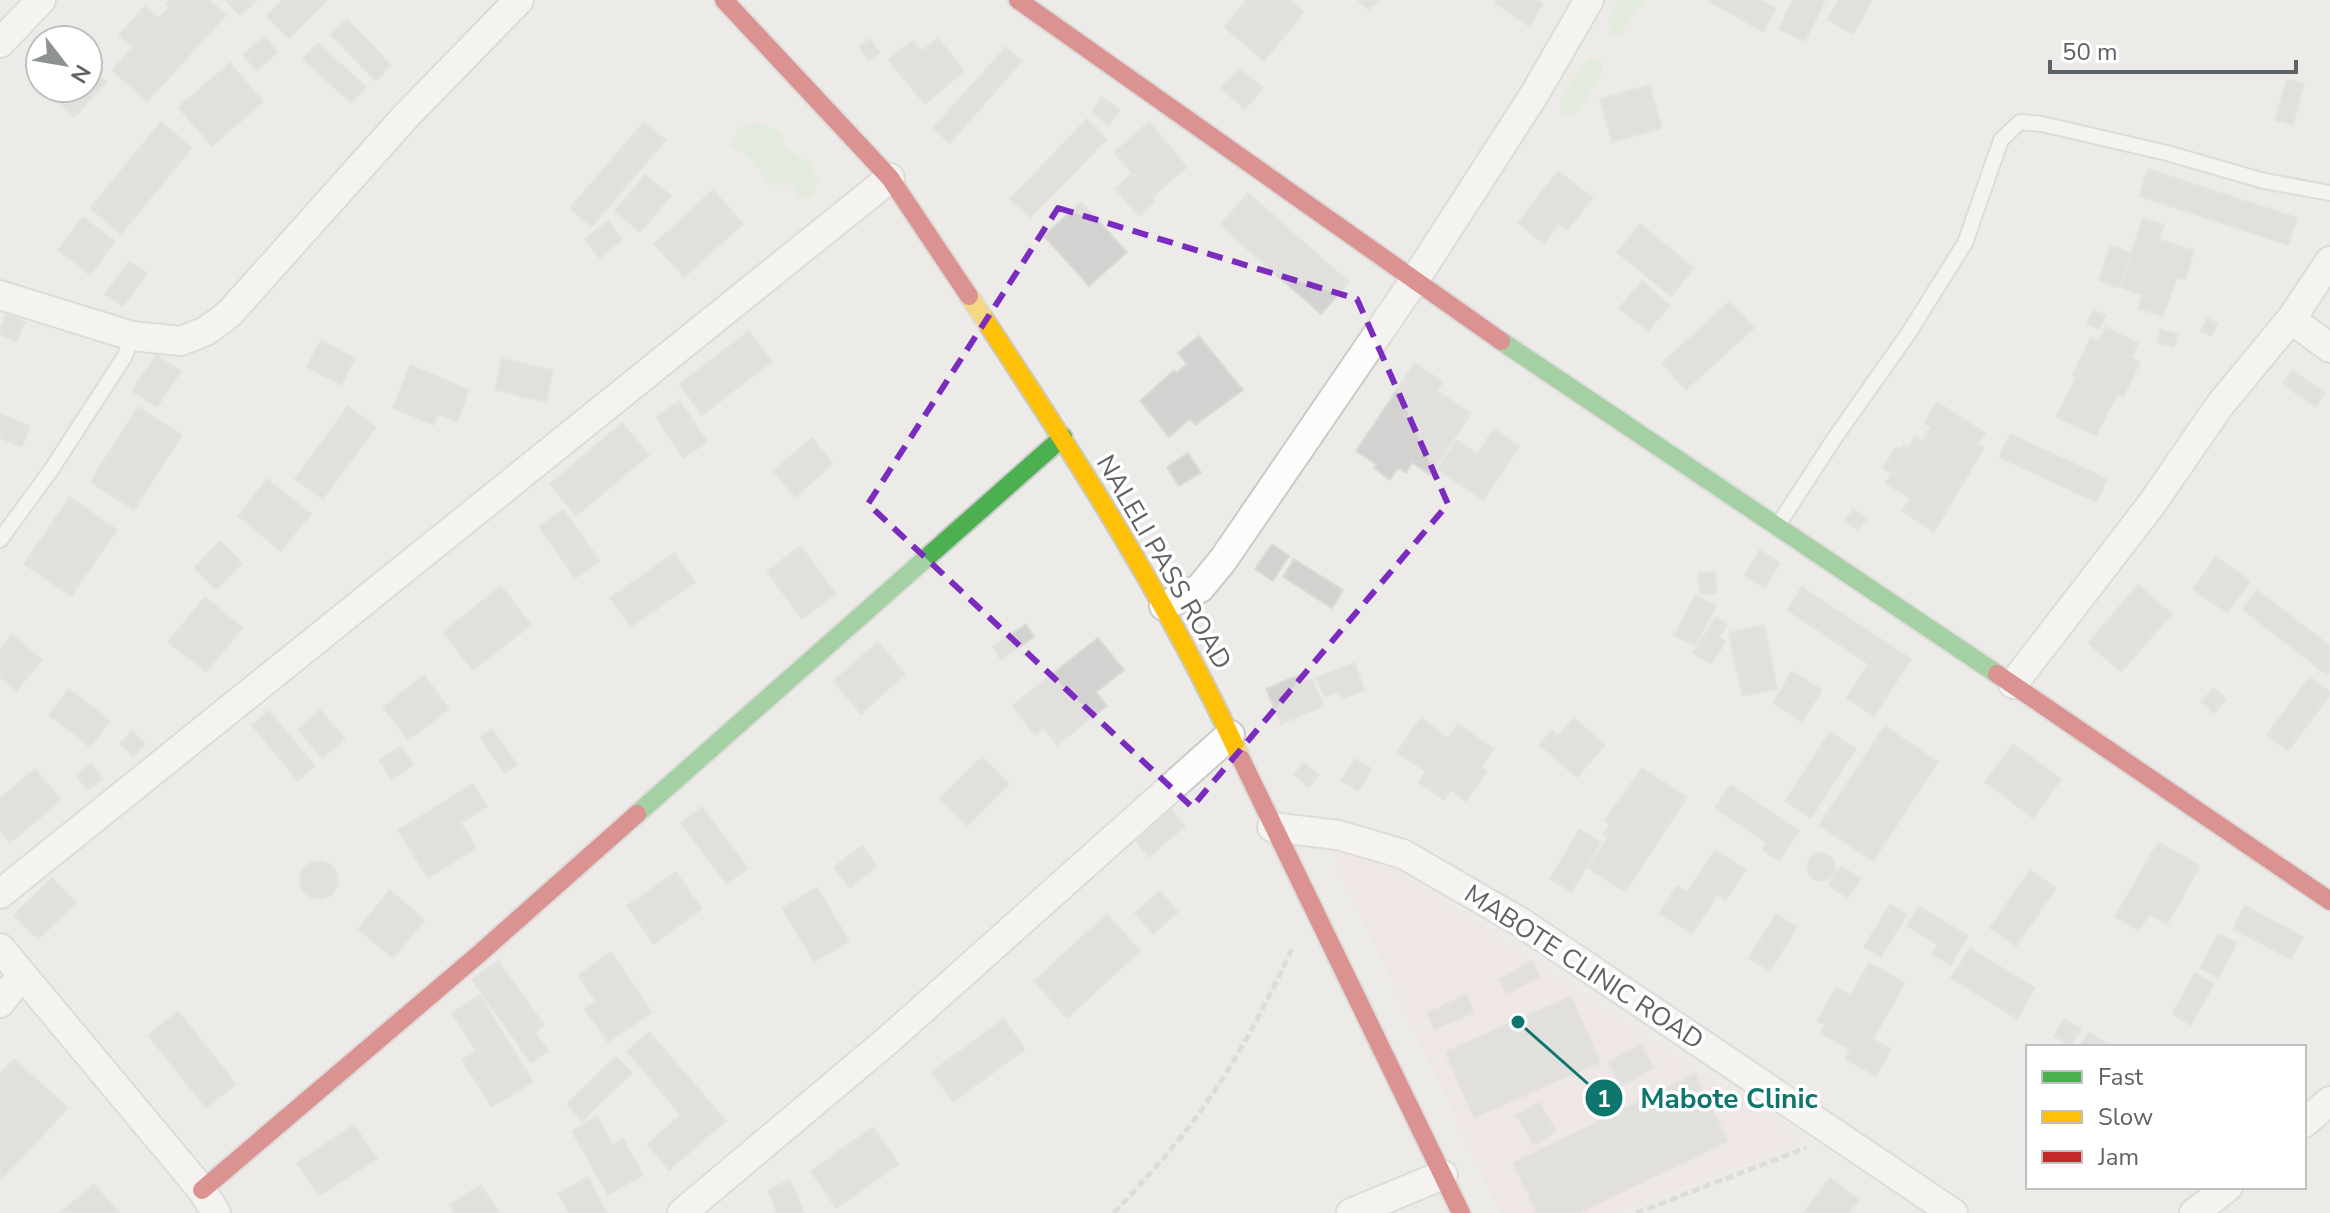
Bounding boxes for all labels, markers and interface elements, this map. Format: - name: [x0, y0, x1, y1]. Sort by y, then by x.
- north arrow: [24, 24, 104, 104]
- scale bar: [2050, 24, 2296, 74]
- text: 50 m: [2062, 36, 2118, 68]
- text: N: [63, 59, 97, 89]
- street label: NALELI PASS ROAD: [1088, 448, 1240, 676]
- street label: MABOTE CLINIC ROAD: [1458, 876, 1710, 1058]
- legend: [2026, 1045, 2306, 1189]
- text: Fast: [2098, 1061, 2144, 1093]
- callout: Mabote Clinic: [1584, 1072, 1834, 1124]
- text: Mabote Clinic: [1640, 1080, 1818, 1118]
- text: 1: [1597, 1083, 1611, 1115]
- text: Slow: [2098, 1101, 2153, 1133]
- text: Jam: [2097, 1141, 2139, 1173]

